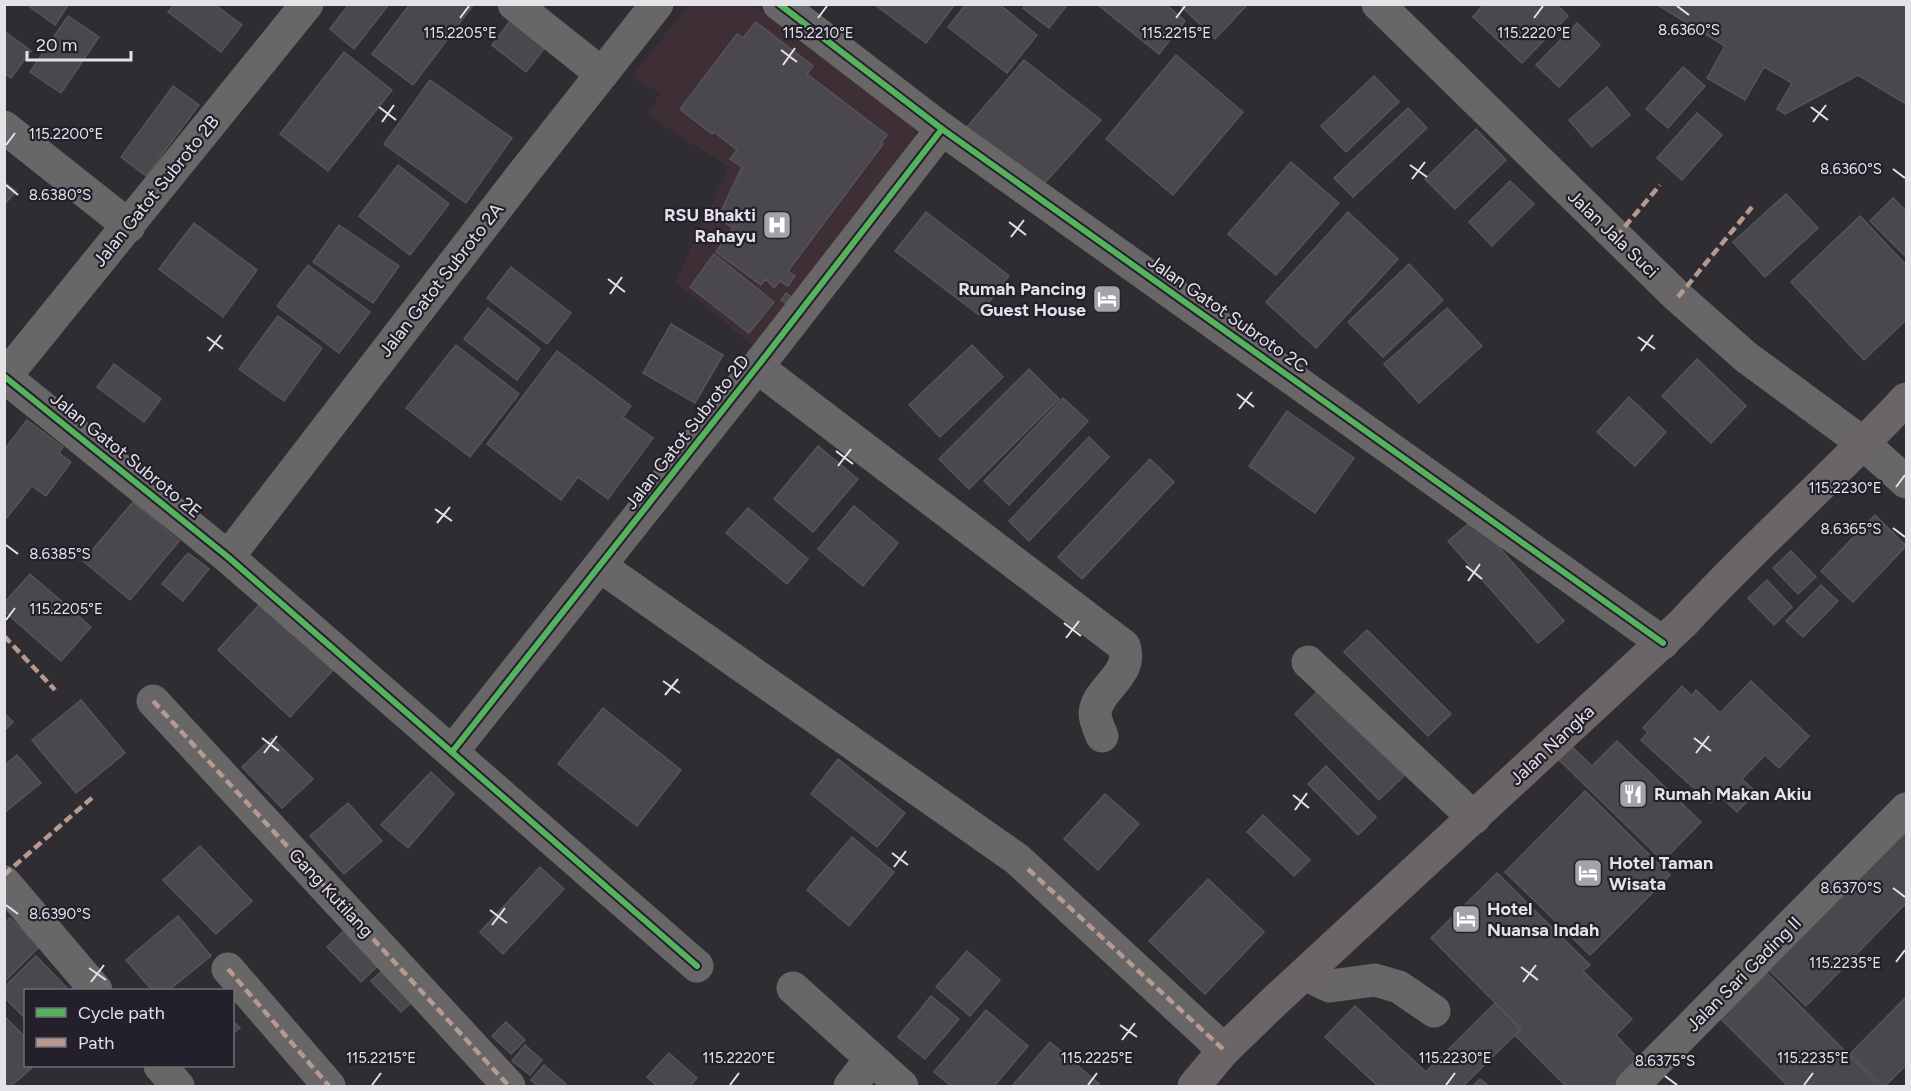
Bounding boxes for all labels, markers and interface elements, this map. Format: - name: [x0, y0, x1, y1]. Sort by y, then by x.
- text: 8.6360°S: [1658, 21, 1720, 39]
- scale bar: [27, 24, 130, 62]
- text: 115.2205°E: [423, 24, 497, 42]
- text: 115.2210°E: [782, 24, 854, 42]
- text: 115.2215°E: [1141, 24, 1211, 42]
- text: 115.2220°E: [1497, 24, 1571, 42]
- text: 20 m: [36, 34, 77, 56]
- street label: Jalan Gatot Subroto 2B: [88, 111, 224, 271]
- text: 115.2200°E: [29, 125, 103, 143]
- text: 8.6360°S: [1820, 160, 1882, 178]
- street label: Jalan Jala Suci: [1563, 185, 1663, 283]
- text: 8.6380°S: [29, 186, 91, 204]
- street label: Jalan Gatot Subroto 2A: [374, 199, 508, 361]
- place label: RSU Bhakti Rahayu: [664, 204, 756, 247]
- hospital icon: RSU Bhakti Rahayu: [761, 209, 793, 241]
- street label: Jalan Gatot Subroto 2C: [1144, 250, 1312, 378]
- place label: Rumah Pancing Guest House: [958, 278, 1086, 321]
- hotel icon: Rumah Pancing Guest House: [1091, 283, 1123, 315]
- street label: Jalan Gatot Subroto 2D: [620, 351, 754, 513]
- street label: Jalan Gatot Subroto 2E: [46, 387, 206, 523]
- text: 115.2230°E: [1808, 479, 1882, 497]
- text: 8.6365°S: [1821, 520, 1881, 538]
- text: 8.6385°S: [29, 545, 91, 563]
- text: 115.2205°E: [29, 600, 103, 618]
- street label: Jalan Nangka: [1505, 700, 1599, 790]
- restaurant icon: Rumah Makan Akiu: [1617, 778, 1649, 810]
- place label: Rumah Makan Akiu: [1654, 783, 1811, 805]
- street label: Gang Kutilang: [284, 844, 378, 942]
- place label: Hotel Taman Wisata: [1609, 852, 1713, 895]
- hotel icon: Hotel Taman Wisata: [1572, 857, 1604, 889]
- text: 8.6370°S: [1820, 879, 1882, 897]
- place label: Hotel Nuansa Indah: [1487, 898, 1599, 941]
- hotel icon: Hotel Nuansa Indah: [1450, 903, 1482, 935]
- text: 8.6390°S: [29, 905, 91, 923]
- street label: Jalan Sari Gading II: [1682, 912, 1806, 1036]
- text: 115.2235°E: [1809, 954, 1881, 972]
- legend: [24, 989, 234, 1067]
- text: Cycle path: [78, 1002, 165, 1024]
- text: Path: [78, 1032, 114, 1054]
- text: 115.2215°E: [346, 1049, 416, 1067]
- text: 115.2220°E: [702, 1049, 776, 1067]
- text: 115.2225°E: [1061, 1049, 1133, 1067]
- text: 115.2230°E: [1418, 1049, 1492, 1067]
- text: 115.2235°E: [1777, 1049, 1849, 1067]
- text: 8.6375°S: [1635, 1052, 1695, 1070]

